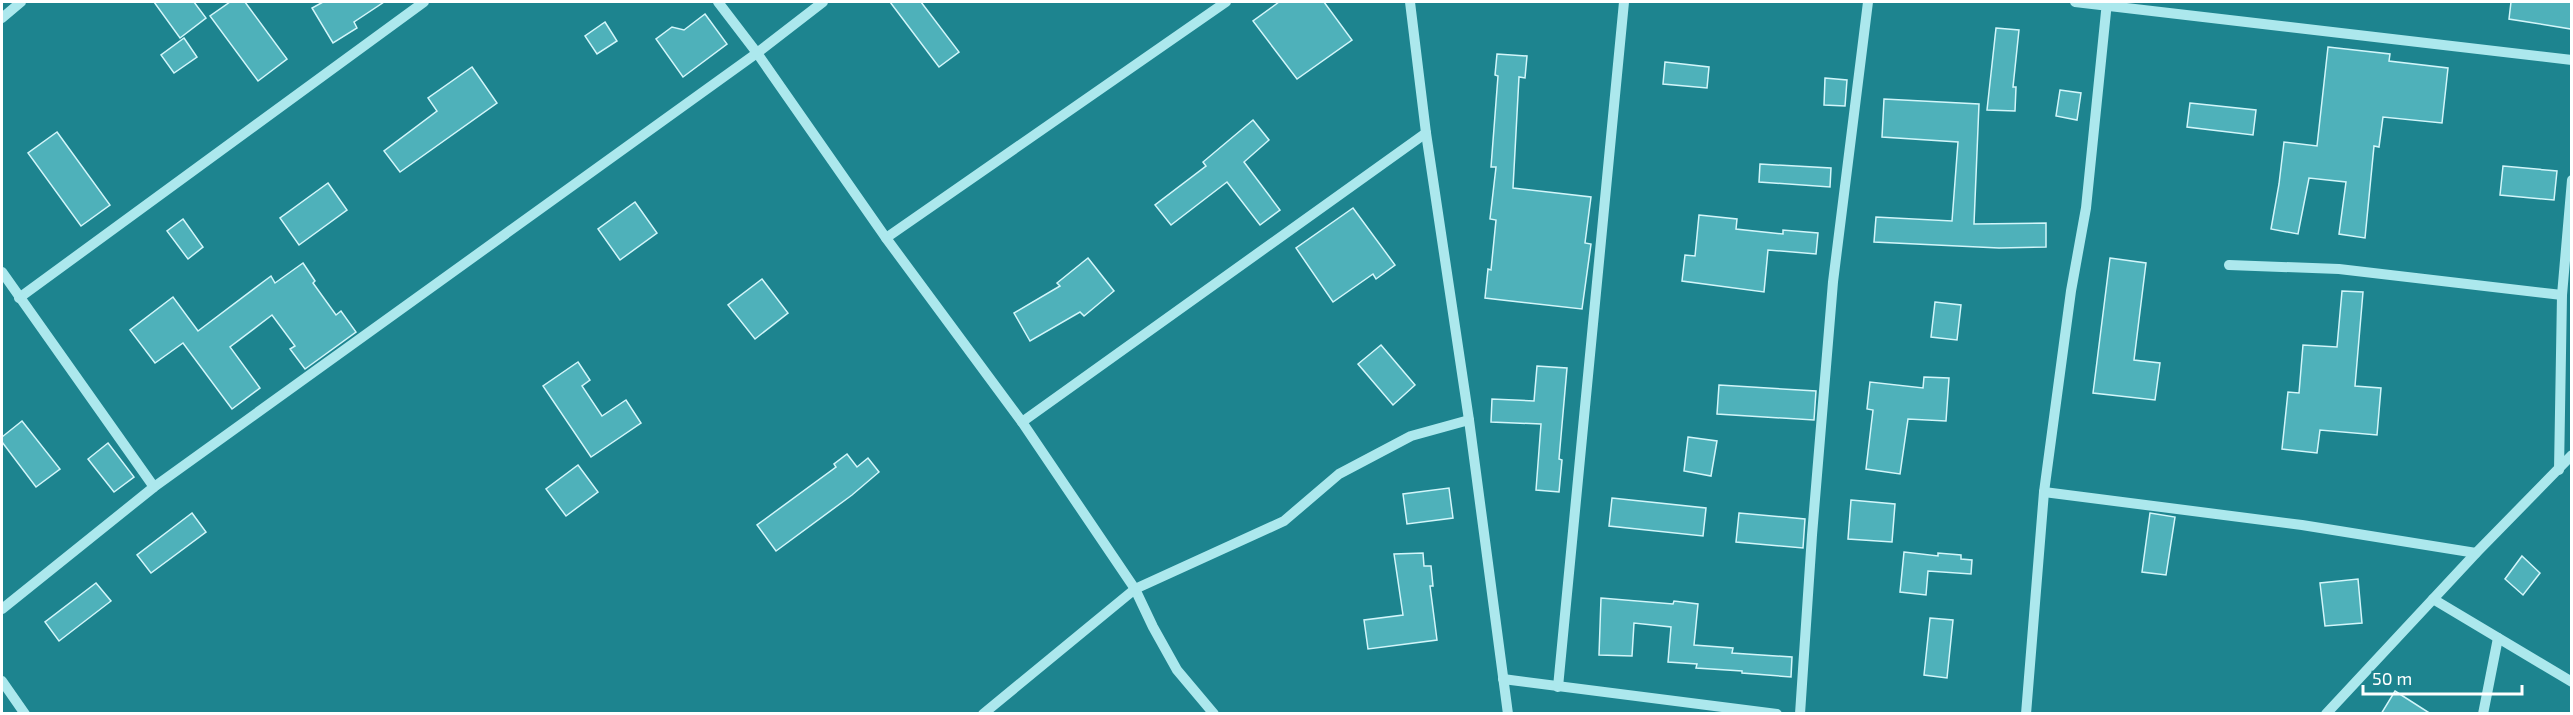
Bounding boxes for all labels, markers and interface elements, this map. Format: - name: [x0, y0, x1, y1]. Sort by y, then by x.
- scale bar: [2363, 658, 2522, 696]
- text: 50 m: [2372, 667, 2412, 689]

